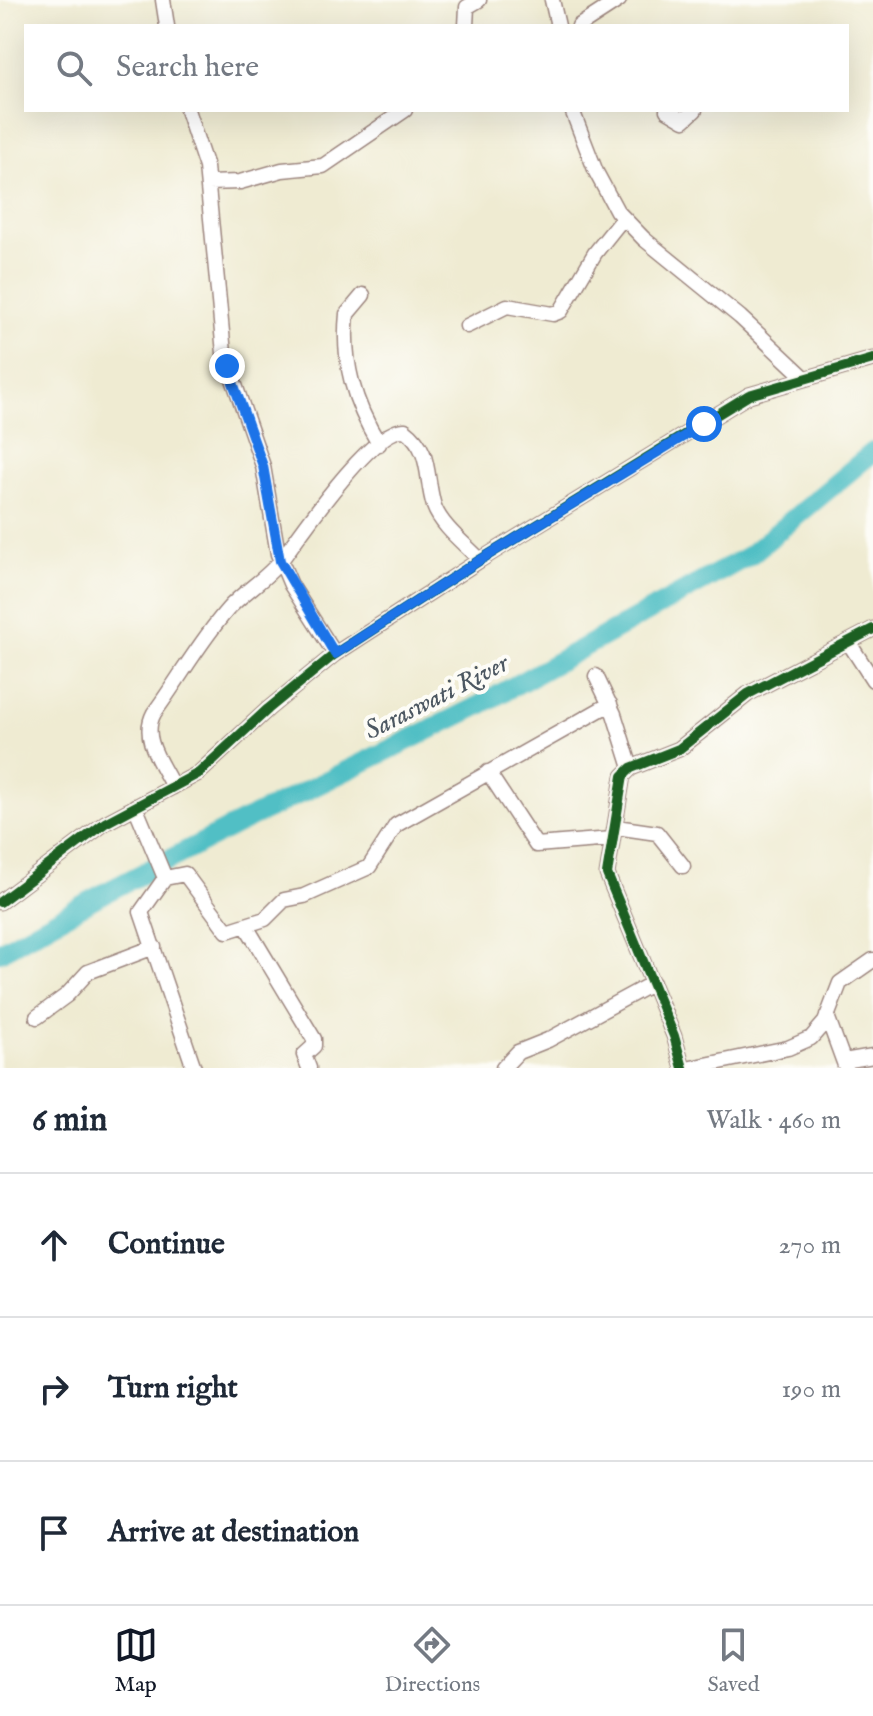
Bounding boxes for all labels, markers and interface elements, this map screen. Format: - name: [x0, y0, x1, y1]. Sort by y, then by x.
- search box: [24, 24, 849, 112]
- icon: search: [52, 46, 96, 90]
- text: Search here: [116, 49, 259, 87]
- route end: [209, 348, 245, 384]
- route start: [686, 406, 722, 442]
- water label: Saraswati River: [359, 646, 515, 748]
- text: 6 min: [32, 1099, 107, 1142]
- text: Walk · 460 m: [706, 1104, 841, 1137]
- icon: ahead: [32, 1223, 76, 1267]
- text: Continue: [108, 1226, 225, 1264]
- text: 270 m: [778, 1229, 841, 1262]
- icon: right: [32, 1367, 76, 1411]
- text: Turn right: [108, 1370, 238, 1408]
- text: 190 m: [781, 1373, 841, 1406]
- icon: arrive: [32, 1511, 76, 1555]
- text: Arrive at destination: [108, 1514, 359, 1552]
- tab: Map: [114, 1623, 158, 1699]
- tab: Directions: [385, 1623, 480, 1699]
- tab: Saved: [707, 1623, 759, 1699]

